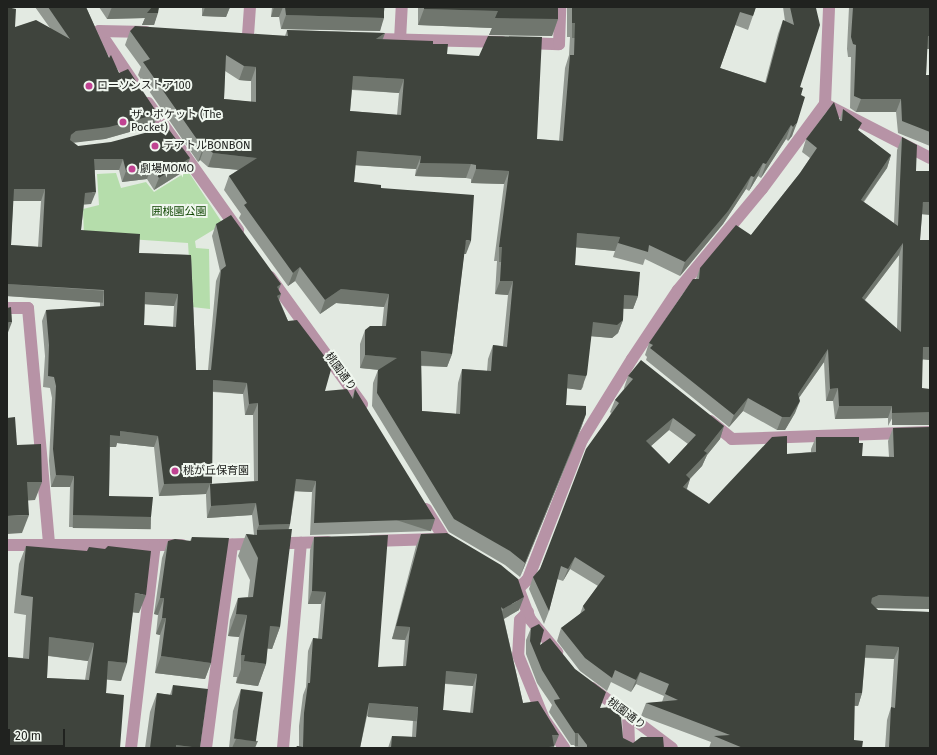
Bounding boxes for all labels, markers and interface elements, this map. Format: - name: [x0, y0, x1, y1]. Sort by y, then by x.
- place label: ローソンストア100: [97, 79, 191, 93]
- marker: ローソンストア100: [84, 81, 94, 91]
- place label: ザ・ポケット (The Pocket): [131, 109, 222, 135]
- marker: ザ・ポケット (The Pocket): [118, 117, 128, 127]
- place label: テアトルBONBON: [163, 139, 251, 153]
- marker: テアトルBONBON: [150, 141, 160, 151]
- place label: 劇場MOMO: [140, 162, 194, 176]
- marker: 劇場MOMO: [127, 164, 137, 174]
- park label: 囲桃園公園: [152, 205, 206, 219]
- street label: 桃園通り: [322, 350, 358, 394]
- place label: 桃が丘保育園: [183, 464, 249, 478]
- marker: 桃が丘保育園: [170, 466, 180, 476]
- street label: 桃園通り: [604, 695, 648, 733]
- scale bar: [10, 721, 67, 747]
- text: 20 m: [15, 729, 41, 743]

